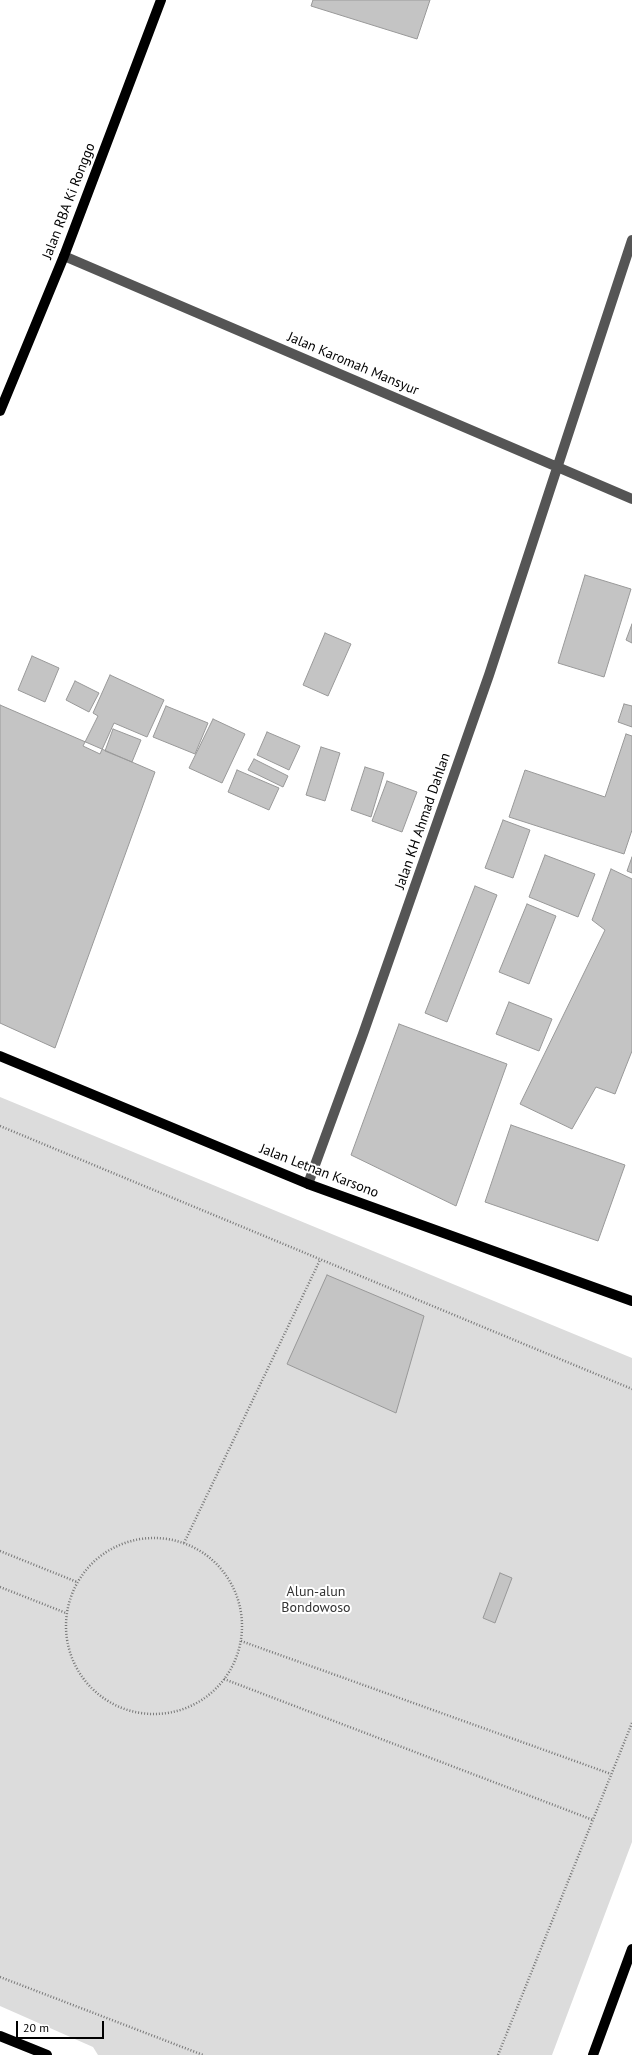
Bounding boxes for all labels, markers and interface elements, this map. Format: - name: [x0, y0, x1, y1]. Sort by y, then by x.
- street label: Jalan RBA Ki Ronggo: [39, 140, 99, 262]
- street label: Jalan Karomah Mansyur: [285, 329, 421, 399]
- street label: Jalan KH Ahmad Dahlan: [392, 751, 454, 891]
- street label: Jalan Letnan Karsono: [257, 1141, 381, 1201]
- park label: Alun-alun Bondowoso: [281, 1584, 351, 1616]
- scale bar: [18, 2013, 106, 2039]
- text: 20 m: [23, 2020, 49, 2035]

